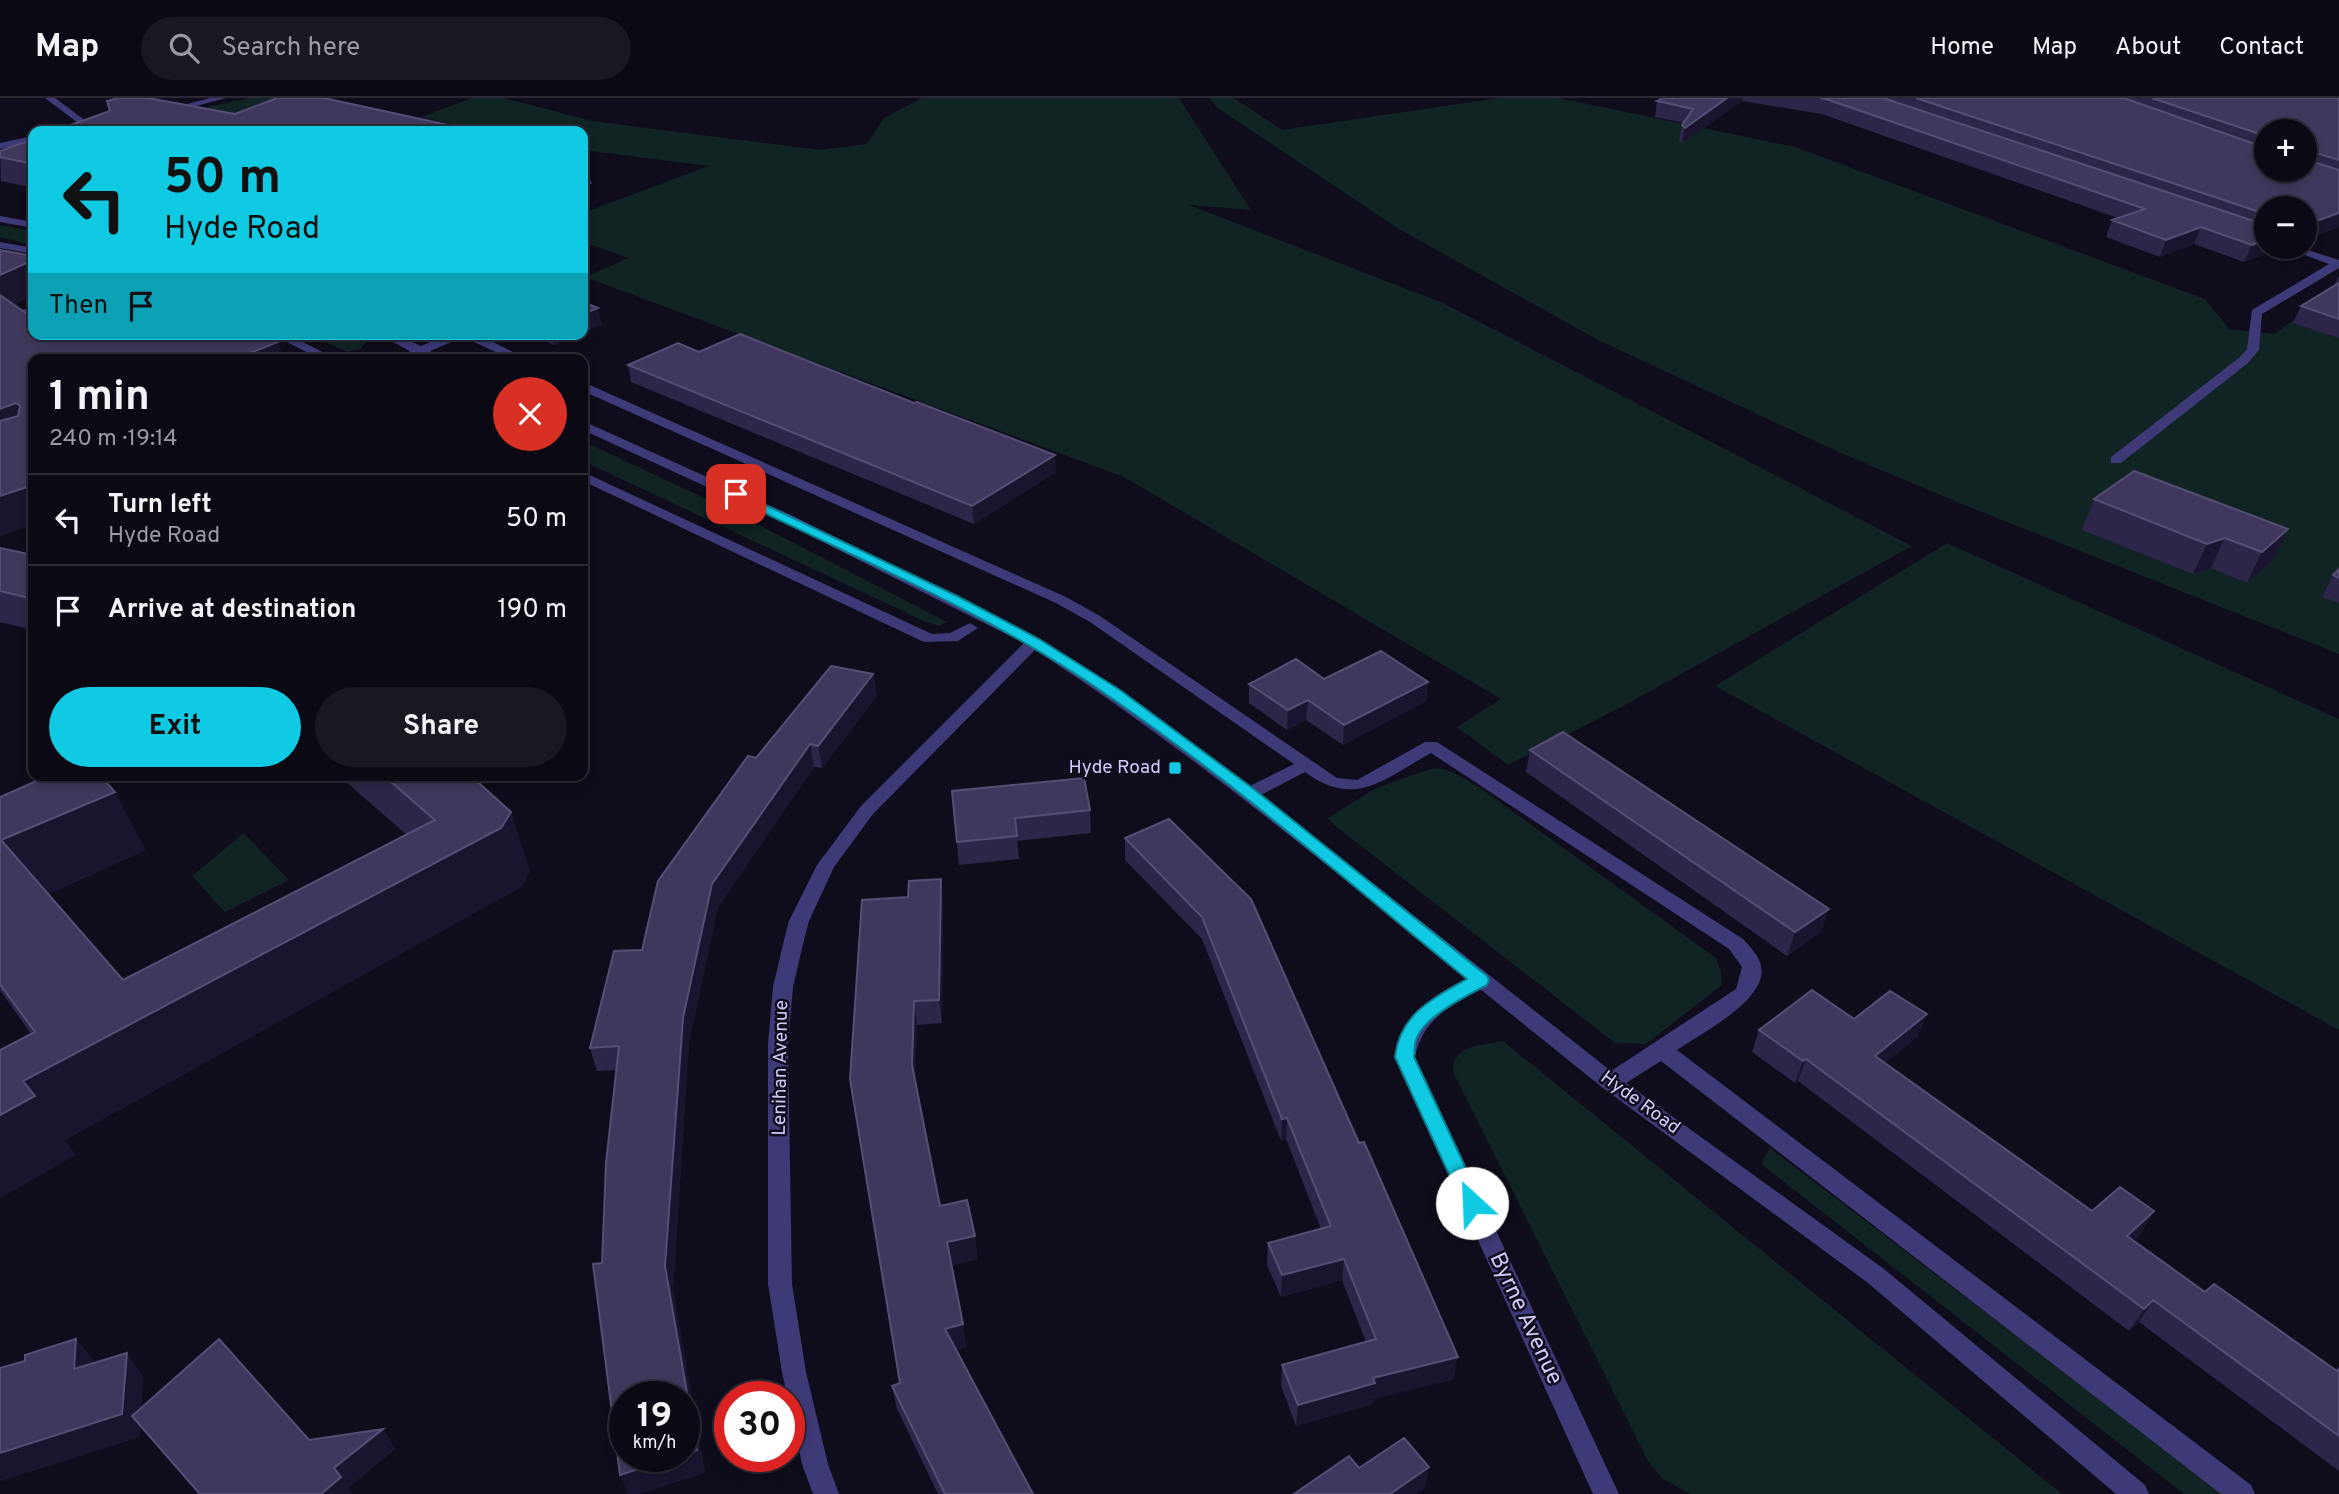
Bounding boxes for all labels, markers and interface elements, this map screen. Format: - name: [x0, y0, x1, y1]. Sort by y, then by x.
- search box: [141, 17, 631, 80]
- text: Map: [35, 27, 99, 69]
- icon: search: [165, 29, 203, 67]
- text: Search here: [221, 32, 360, 65]
- text: Home: [1930, 33, 1994, 63]
- text: Map: [2032, 33, 2077, 63]
- text: About: [2115, 33, 2181, 63]
- text: Contact: [2219, 33, 2304, 63]
- map controls: [2254, 119, 2317, 259]
- button: +: [2254, 119, 2317, 182]
- text: 50 m: [164, 149, 281, 211]
- icon: left: [49, 154, 140, 245]
- button: −: [2254, 196, 2317, 259]
- text: Hyde Road: [164, 210, 320, 250]
- icon: arrive: [122, 287, 160, 325]
- text: Then: [49, 290, 108, 323]
- text: 1 min: [49, 372, 150, 425]
- button: close: [493, 377, 567, 451]
- text: 240 m · 19:14: [49, 425, 177, 454]
- pin: [706, 464, 766, 524]
- icon: arrive: [717, 475, 755, 513]
- text: Turn left: [108, 489, 212, 522]
- icon: left: [49, 501, 87, 539]
- text: 50 m: [506, 503, 567, 536]
- text: Hyde Road: [108, 522, 220, 551]
- icon: arrive: [49, 592, 87, 630]
- text: Arrive at destination: [108, 594, 356, 627]
- text: 190 m: [497, 594, 567, 627]
- button: Exit: [49, 687, 301, 767]
- button: Share: [315, 687, 567, 767]
- place label: Hyde Road: [1068, 756, 1161, 780]
- marker: Hyde Road: [1167, 760, 1183, 776]
- street label: Lenihan Avenue: [768, 1000, 794, 1136]
- street label: Hyde Road: [1595, 1066, 1685, 1140]
- position arrow: [1435, 1166, 1509, 1240]
- street label: Byrne Avenue: [1482, 1248, 1568, 1390]
- speed limit sign: 30: [714, 1381, 805, 1472]
- text: 19: [637, 1395, 672, 1439]
- text: km/h: [633, 1432, 676, 1455]

